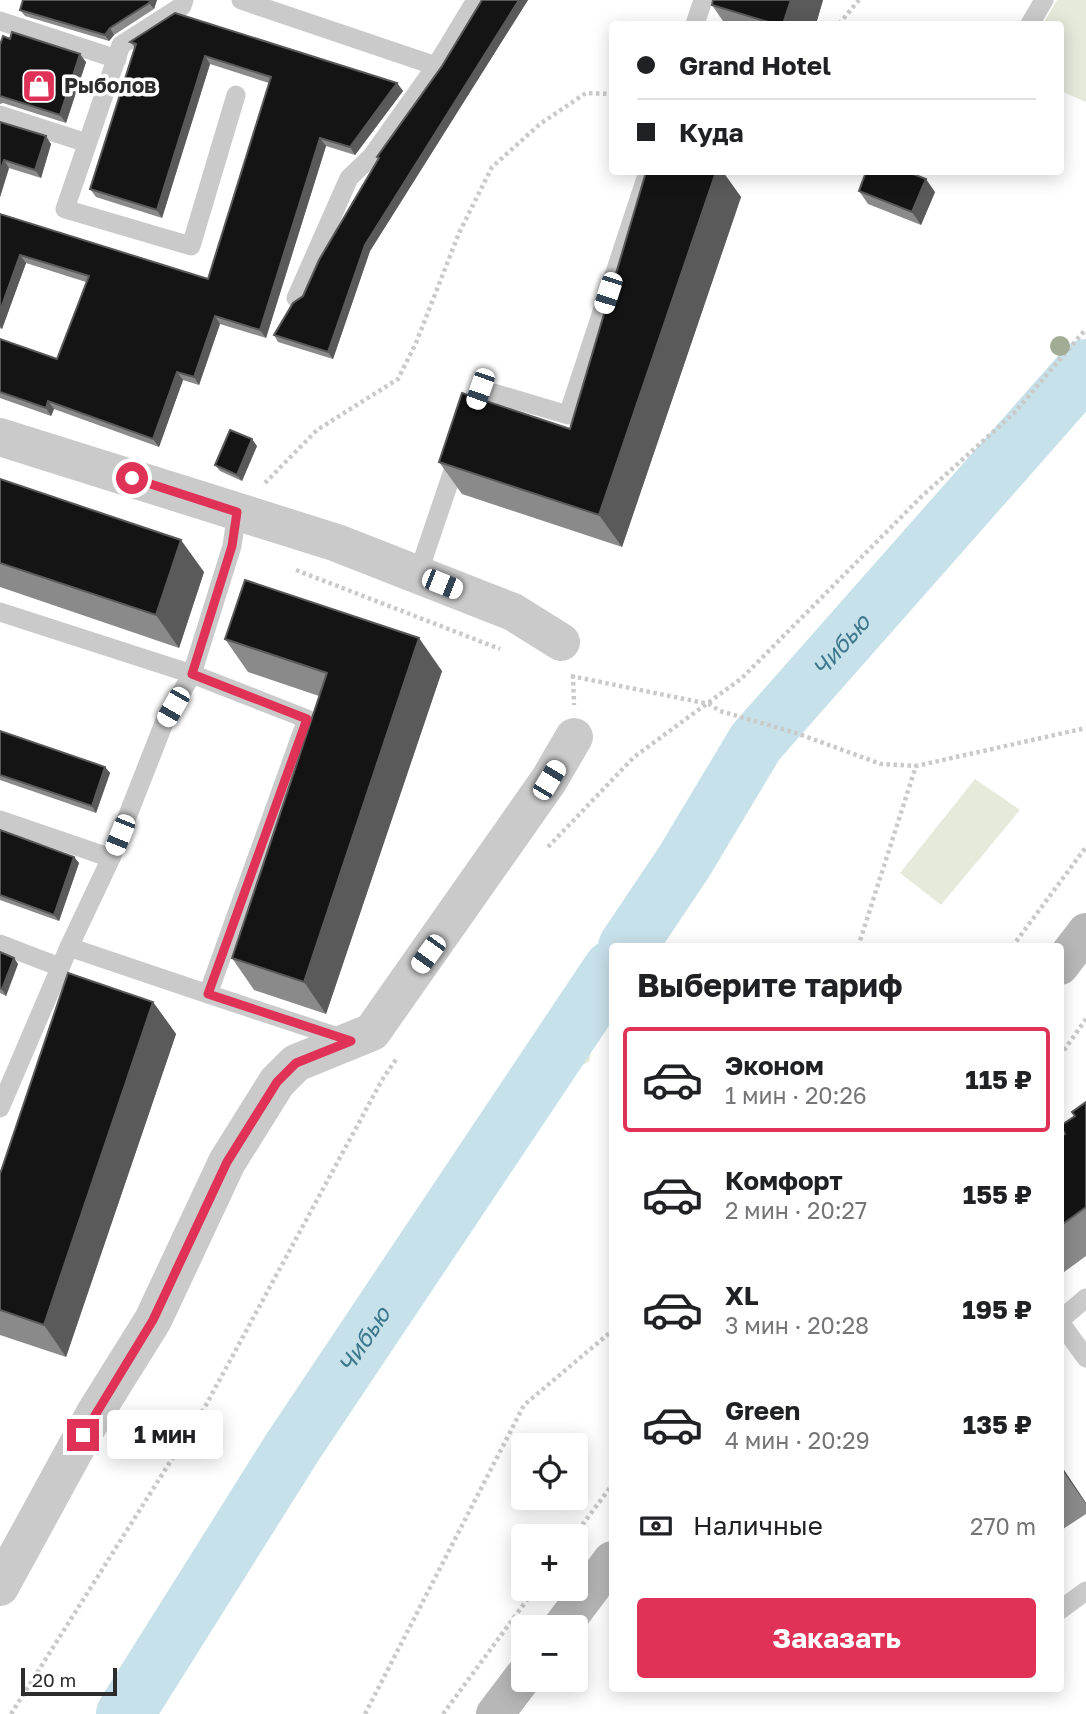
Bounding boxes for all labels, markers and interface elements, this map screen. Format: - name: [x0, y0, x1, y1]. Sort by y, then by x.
- text: Grand Hotel: [679, 50, 831, 81]
- shop icon: Рыболов: [20, 67, 58, 105]
- place label: Рыболов: [64, 72, 156, 98]
- text: Куда: [679, 117, 744, 148]
- car: [592, 270, 625, 316]
- car: [464, 366, 497, 412]
- route start: [116, 462, 148, 494]
- car: [419, 566, 466, 602]
- water label: Чибью: [806, 607, 876, 681]
- car: [154, 684, 193, 730]
- car: [530, 757, 569, 803]
- car: [103, 812, 138, 858]
- car: [408, 931, 449, 977]
- text: Выберите тариф: [637, 966, 903, 1004]
- icon: car: [641, 1048, 704, 1111]
- text: Эконом: [725, 1050, 824, 1081]
- text: 115 ₽: [965, 1064, 1032, 1095]
- text: 1 мин · 20:26: [725, 1081, 867, 1109]
- icon: car: [641, 1163, 704, 1226]
- text: Комфорт: [725, 1165, 843, 1196]
- text: 155 ₽: [963, 1179, 1032, 1210]
- text: 2 мин · 20:27: [725, 1196, 867, 1224]
- icon: car: [641, 1278, 704, 1341]
- text: XL: [725, 1280, 759, 1311]
- text: 195 ₽: [962, 1294, 1032, 1325]
- water label: Чибью: [331, 1300, 396, 1378]
- text: 3 мин · 20:28: [725, 1311, 869, 1339]
- icon: car: [641, 1393, 704, 1456]
- text: Green: [725, 1395, 800, 1426]
- text: 135 ₽: [963, 1409, 1032, 1440]
- callout: 1 мин: [108, 1410, 223, 1460]
- route end: [67, 1419, 99, 1451]
- text: 1 мин: [134, 1420, 196, 1448]
- text: 4 мин · 20:29: [725, 1426, 870, 1454]
- map controls: [511, 1433, 588, 1692]
- button: locate: [511, 1433, 588, 1510]
- icon: cash: [637, 1507, 675, 1545]
- text: Наличные: [693, 1510, 823, 1541]
- text: 270 m: [970, 1512, 1036, 1540]
- button: +: [511, 1524, 588, 1601]
- button: Заказать: [637, 1598, 1036, 1678]
- button: −: [511, 1615, 588, 1692]
- scale bar: [21, 1665, 117, 1697]
- text: 20 m: [32, 1668, 76, 1691]

